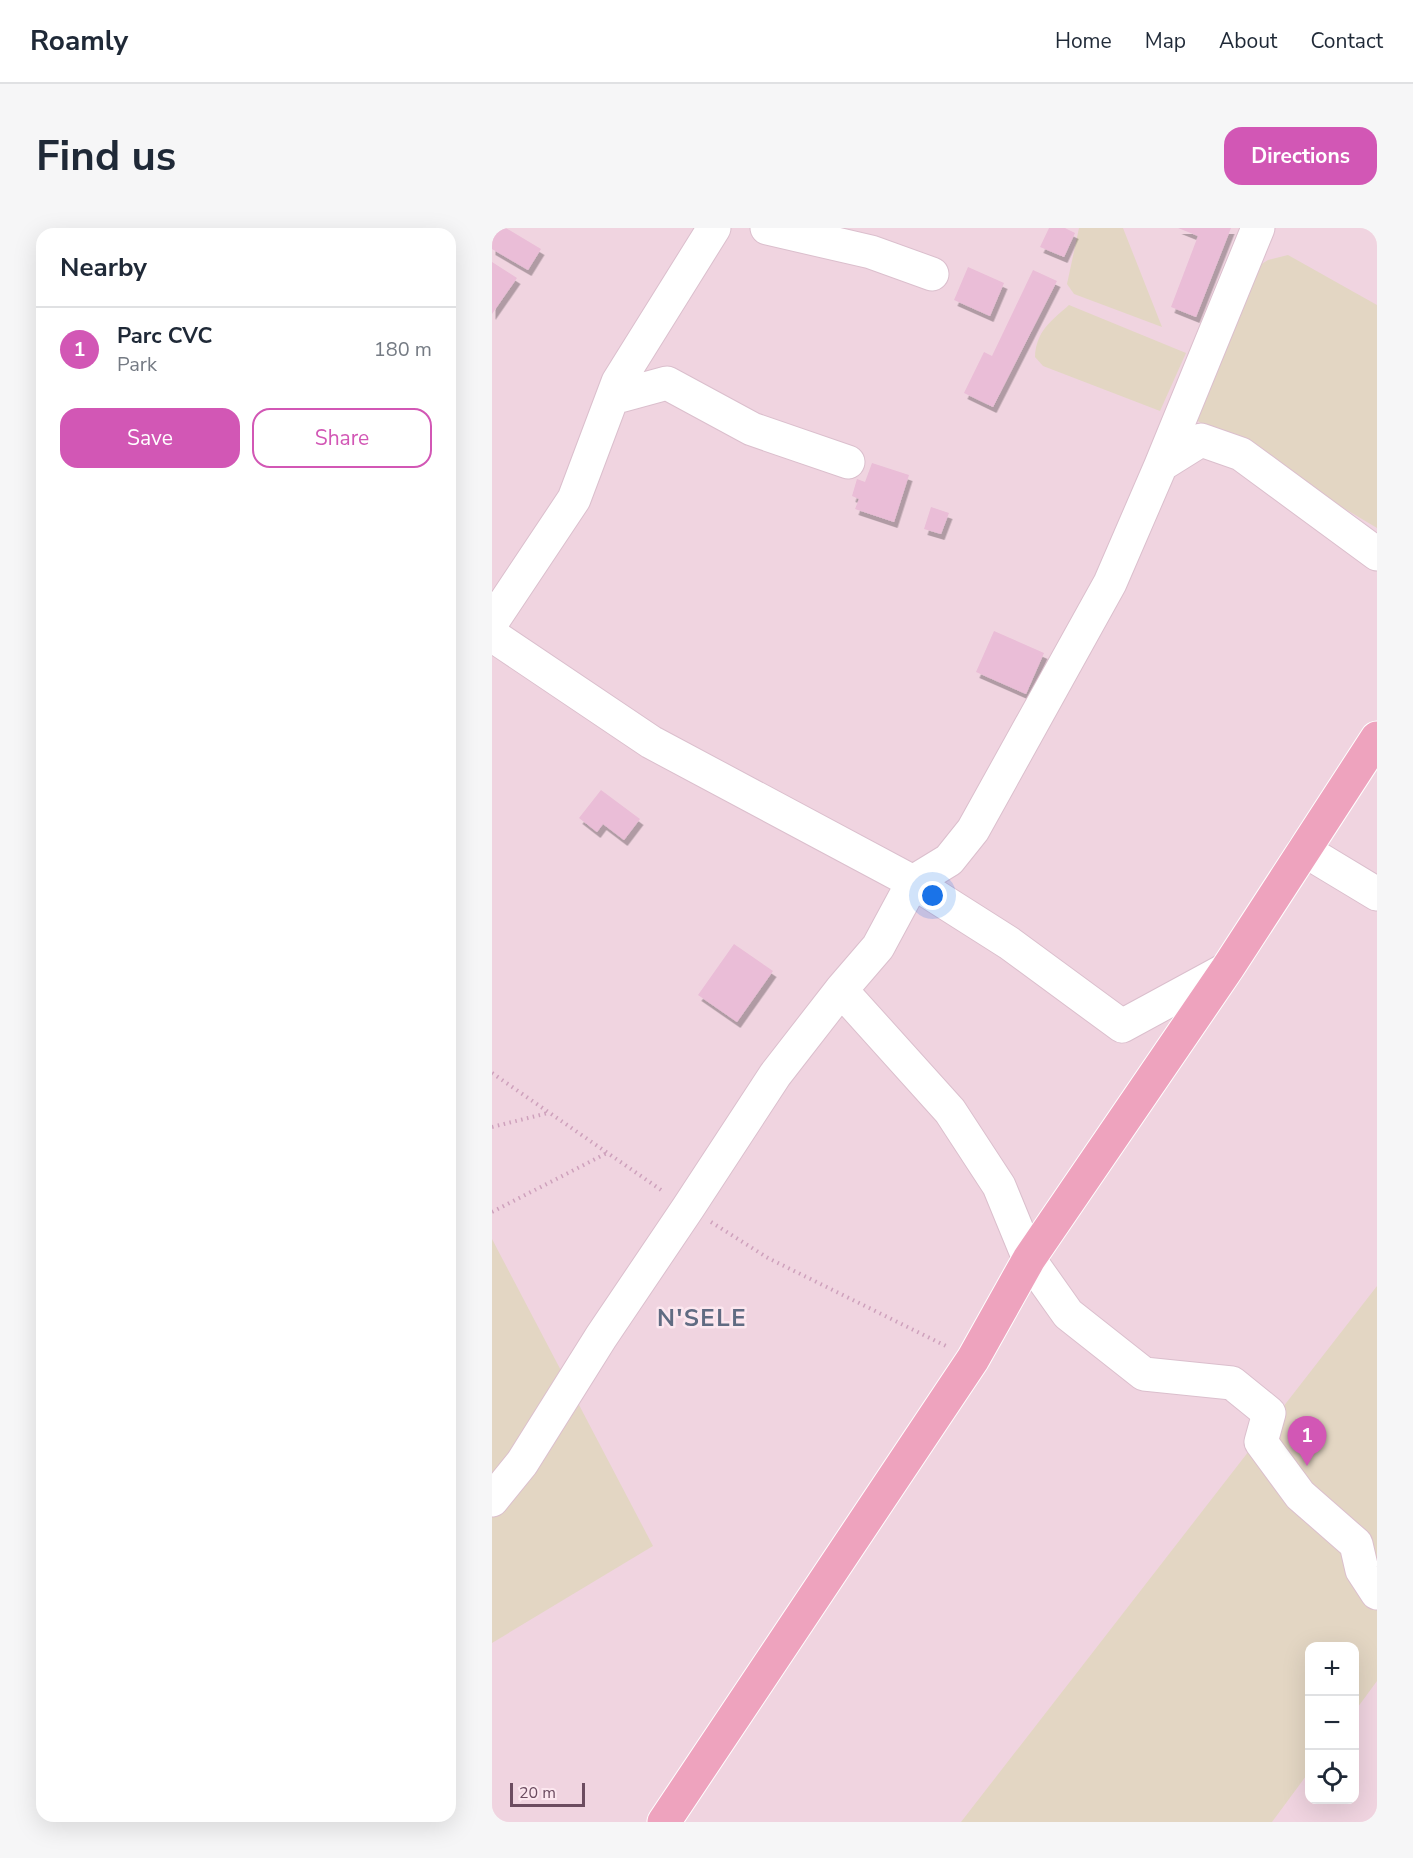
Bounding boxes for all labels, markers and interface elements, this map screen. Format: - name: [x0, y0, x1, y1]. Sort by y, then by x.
- text: Roamly: [30, 22, 128, 60]
- text: Home: [1055, 27, 1112, 55]
- text: Map: [1145, 27, 1186, 55]
- text: About: [1219, 27, 1277, 55]
- text: Contact: [1310, 27, 1383, 55]
- button: Directions: [1224, 127, 1377, 185]
- text: Find us: [36, 128, 176, 185]
- text: Nearby: [60, 250, 147, 285]
- text: Parc CVC: [117, 321, 212, 351]
- text: 1: [74, 336, 86, 363]
- text: 180 m: [374, 336, 432, 363]
- text: Park: [117, 351, 157, 378]
- button: Save: [60, 408, 240, 468]
- button: Share: [252, 408, 432, 468]
- your location: [918, 881, 947, 910]
- district label: N'SELE: [657, 1302, 747, 1334]
- pin: 1: [1288, 1416, 1326, 1466]
- map controls: [1305, 1642, 1359, 1804]
- button: +: [1305, 1642, 1359, 1696]
- button: −: [1305, 1696, 1359, 1750]
- button: locate: [1305, 1750, 1359, 1804]
- scale bar: [510, 1780, 585, 1808]
- text: 20 m: [519, 1782, 556, 1804]

